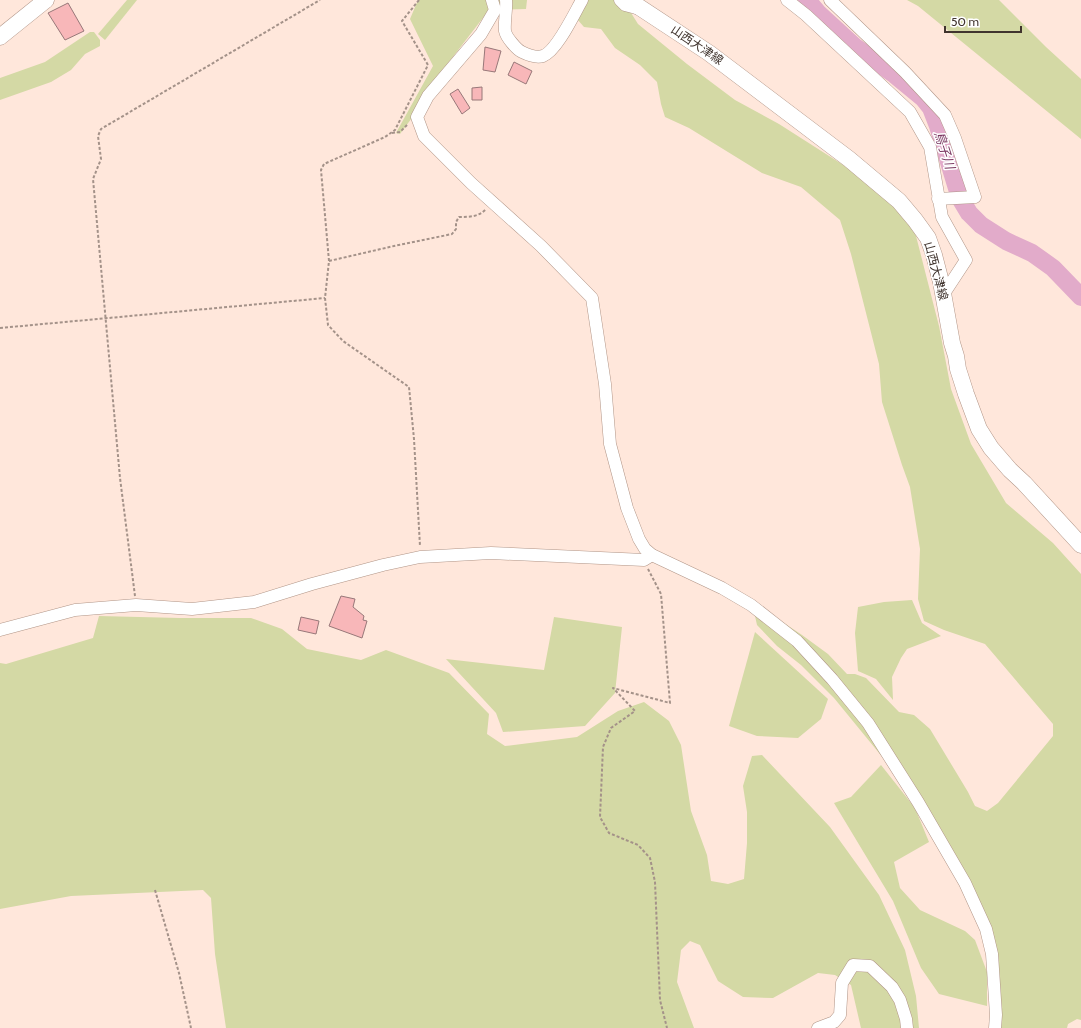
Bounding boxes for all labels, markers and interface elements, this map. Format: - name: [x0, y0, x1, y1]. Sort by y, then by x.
- scale bar: [945, 8, 1021, 34]
- text: 50 m: [951, 14, 979, 29]
- street label: 山西大津線: [668, 22, 726, 68]
- water label: 鳥子川: [931, 129, 959, 173]
- street label: 山西大津線: [921, 240, 951, 302]

